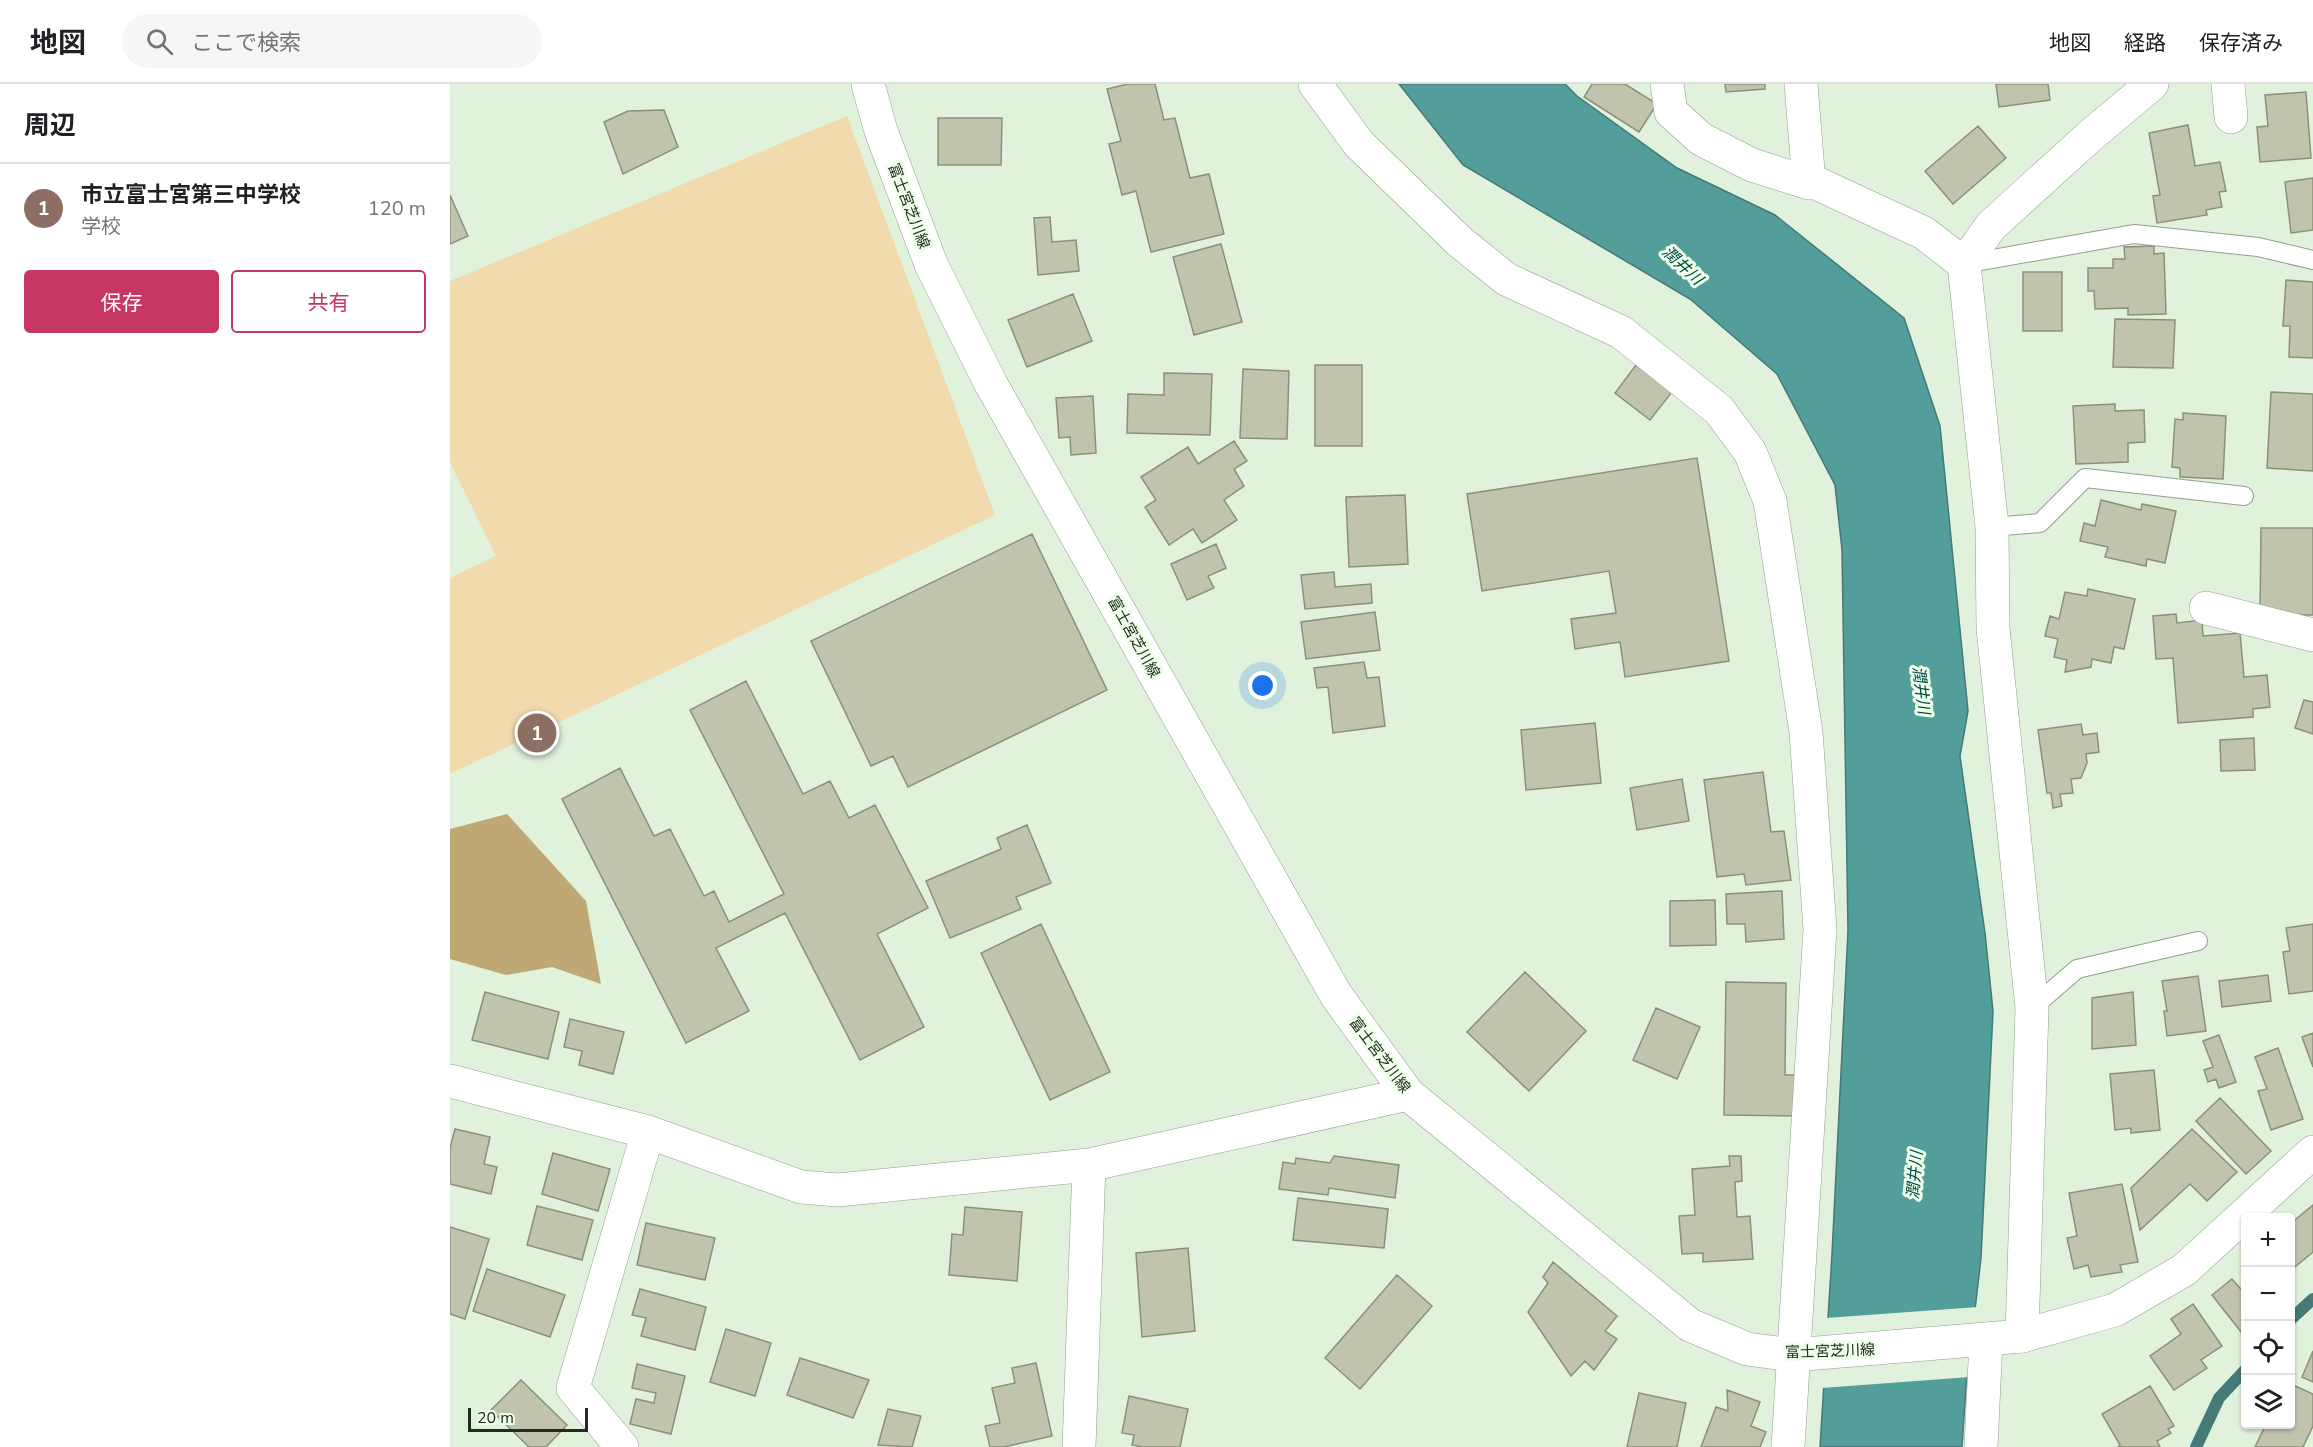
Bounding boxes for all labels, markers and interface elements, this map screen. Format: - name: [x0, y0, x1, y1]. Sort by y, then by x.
- search box: [122, 14, 542, 68]
- text: 地図: [30, 24, 86, 62]
- icon: search: [143, 25, 176, 58]
- text: ここで検索: [191, 28, 301, 58]
- text: 地図: [2049, 29, 2091, 57]
- text: 経路: [2124, 29, 2166, 57]
- text: 保存済み: [2199, 29, 2283, 57]
- text: 周辺: [24, 108, 76, 143]
- street label: 富士宮芝川線: [884, 160, 934, 252]
- text: 市立富士宮第三中学校: [81, 180, 301, 210]
- text: 1: [38, 195, 50, 222]
- text: 120 m: [368, 195, 426, 222]
- text: 学校: [81, 213, 121, 240]
- water label: 潤井川: [1657, 241, 1709, 292]
- button: 保存: [24, 270, 219, 333]
- button: 共有: [231, 270, 426, 333]
- street label: 富士宮芝川線: [1103, 593, 1165, 681]
- water label: 潤井川: [1907, 665, 1935, 717]
- your location: [1248, 671, 1277, 700]
- pin: 1: [518, 710, 556, 756]
- street label: 富士宮芝川線: [1345, 1013, 1415, 1097]
- water label: 潤井川: [1902, 1148, 1928, 1200]
- map controls: [2241, 1213, 2295, 1429]
- button: +: [2241, 1213, 2295, 1267]
- button: −: [2241, 1267, 2295, 1321]
- button: locate: [2241, 1321, 2295, 1375]
- street label: 富士宮芝川線: [1785, 1339, 1875, 1363]
- button: layers: [2241, 1375, 2295, 1429]
- scale bar: [468, 1405, 588, 1432]
- text: 20 m: [477, 1407, 514, 1429]

